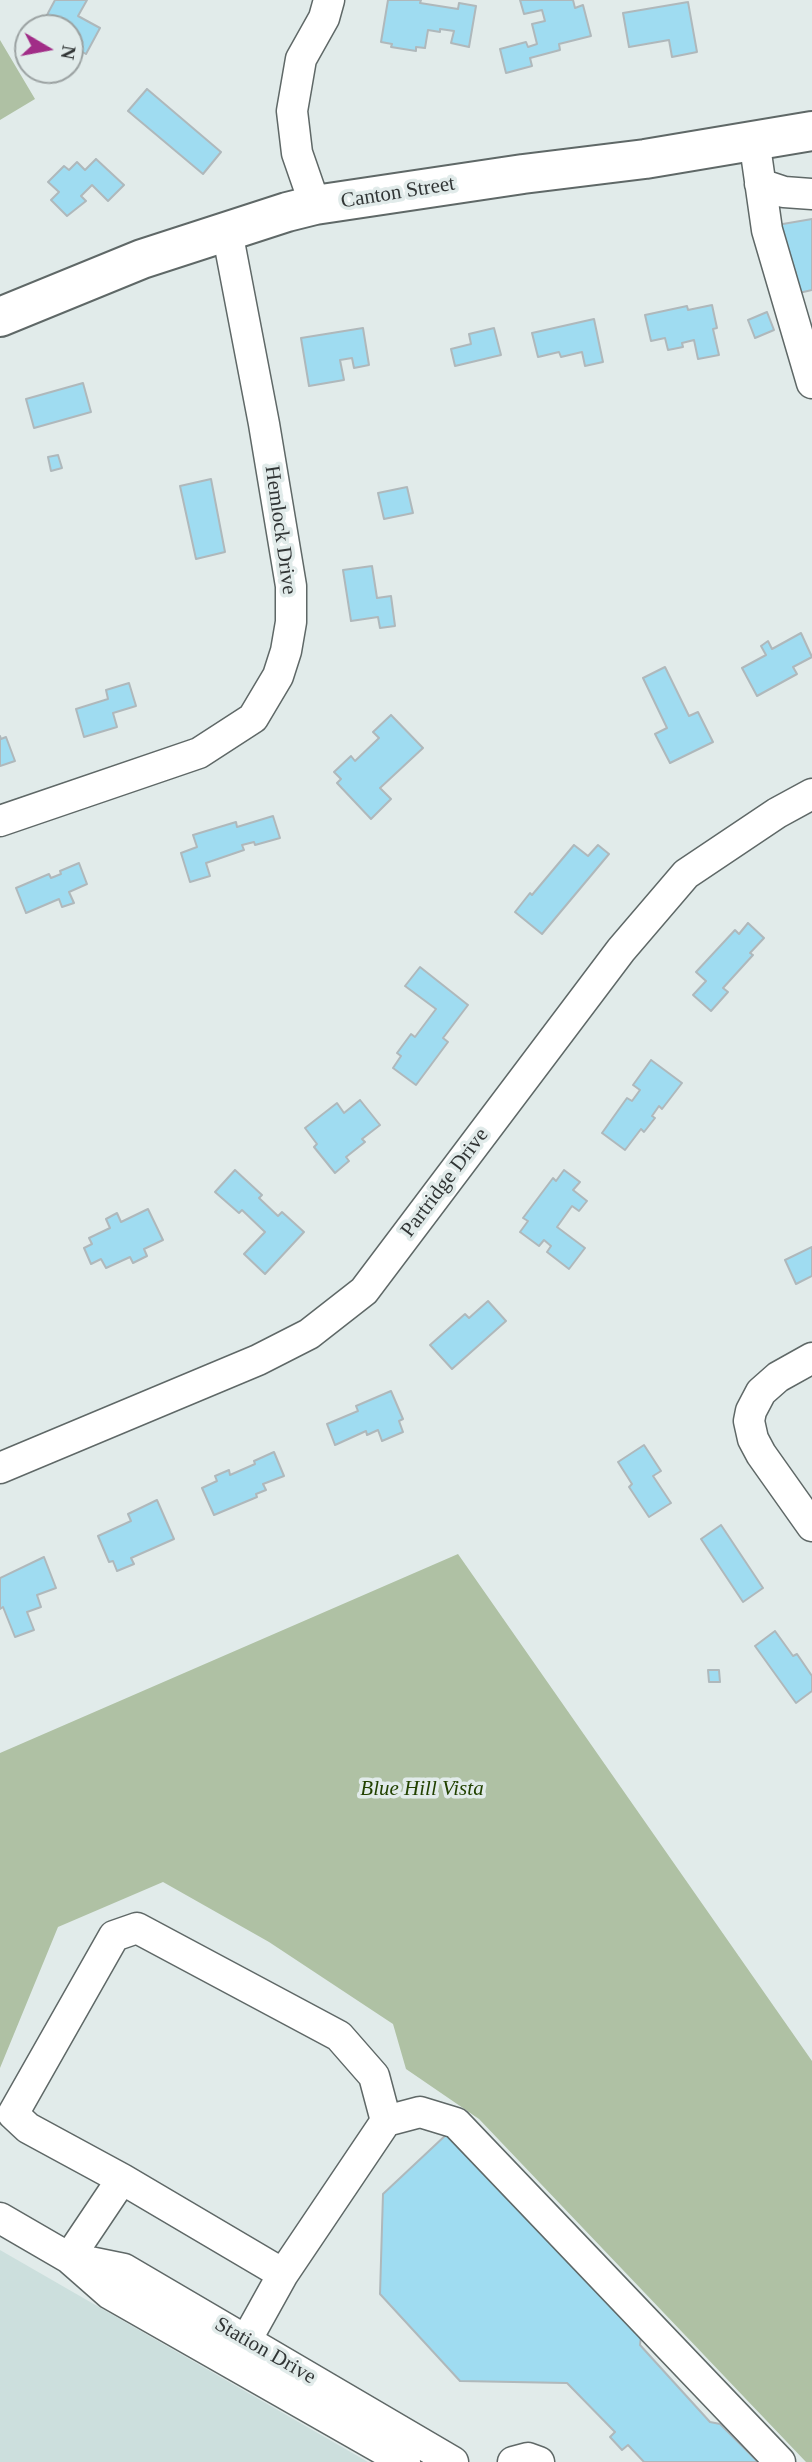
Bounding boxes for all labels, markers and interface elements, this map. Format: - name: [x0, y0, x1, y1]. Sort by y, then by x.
- north arrow: [14, 14, 84, 84]
- text: N: [57, 44, 80, 61]
- street label: Canton Street: [339, 172, 457, 214]
- street label: Hemlock Drive: [258, 464, 302, 596]
- street label: Partridge Drive: [396, 1123, 494, 1243]
- park label: Blue Hill Vista: [360, 1776, 484, 1802]
- street label: Station Drive: [210, 2312, 320, 2390]

